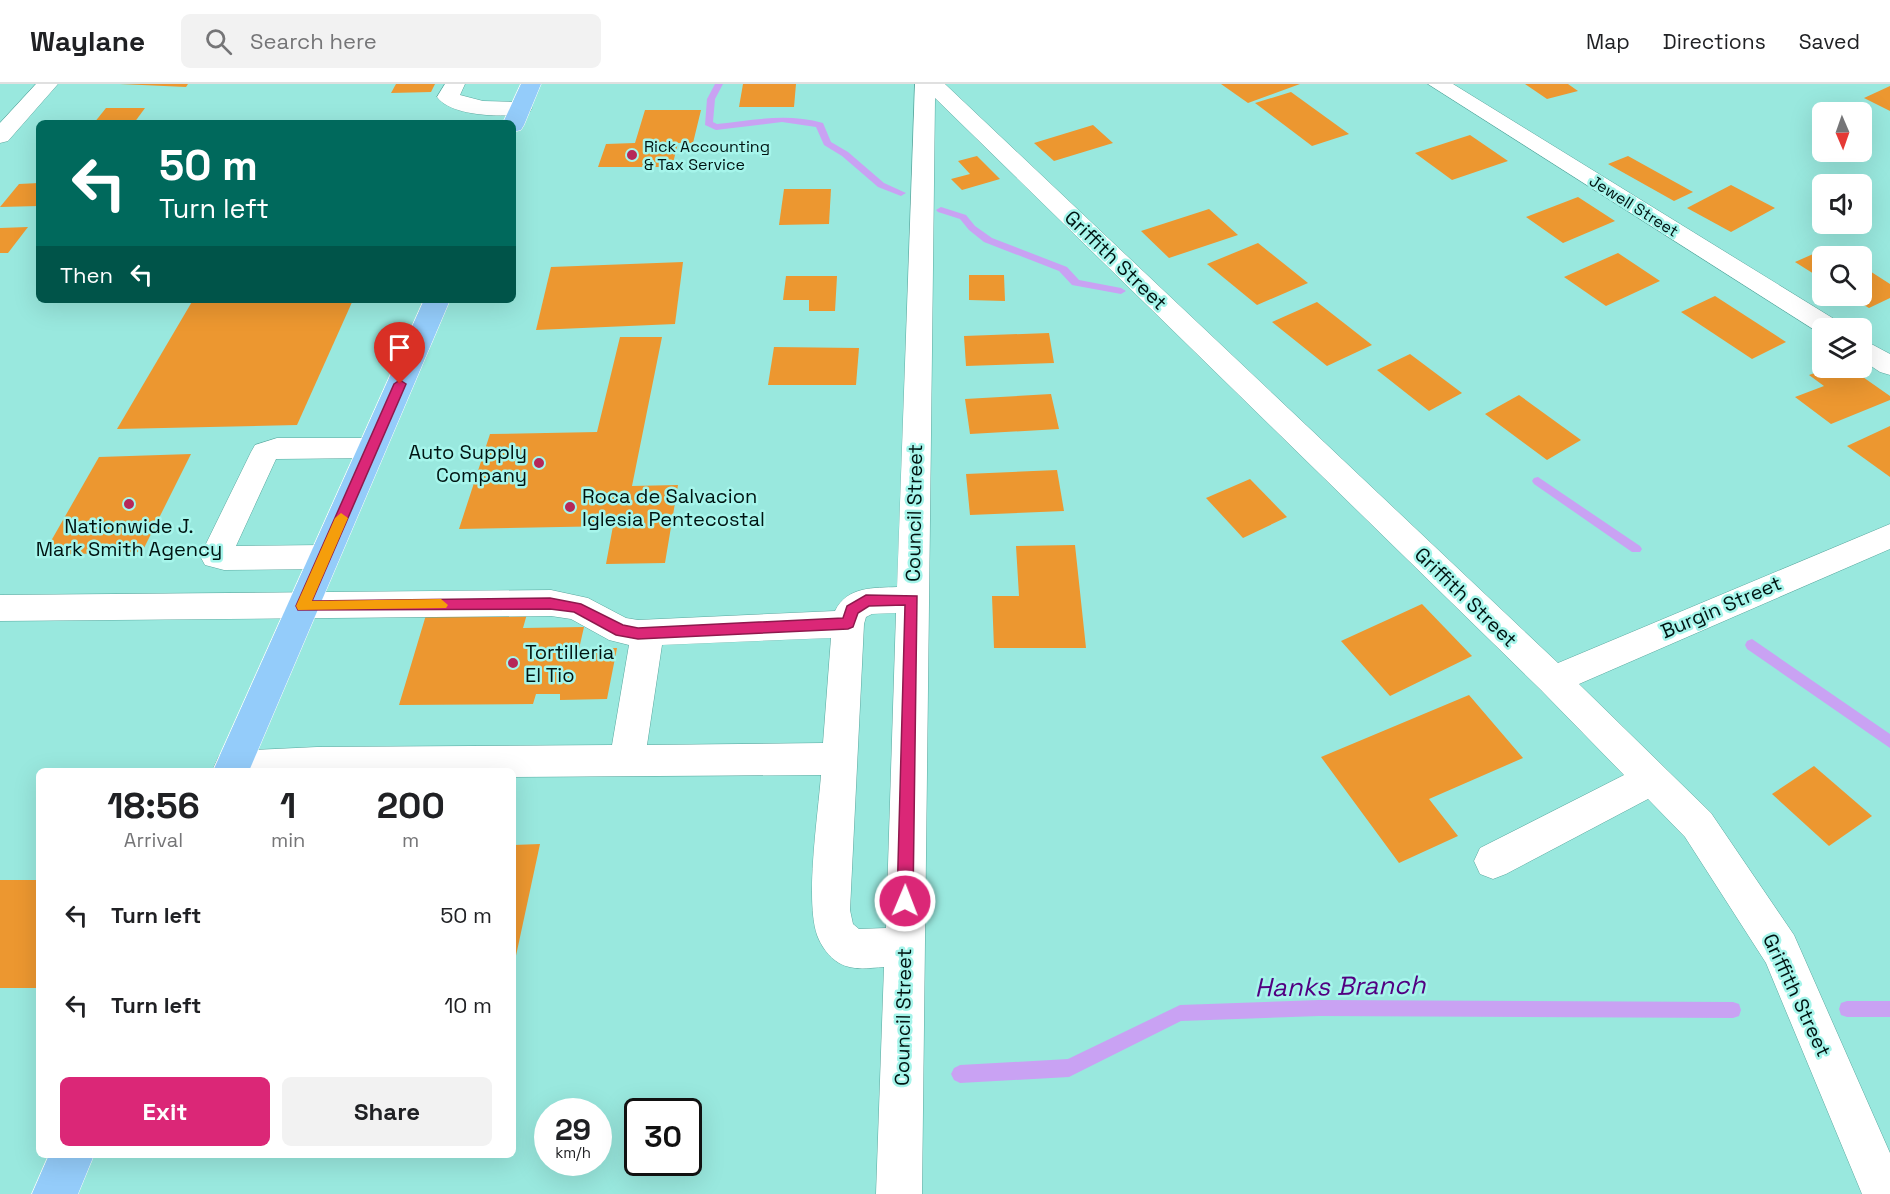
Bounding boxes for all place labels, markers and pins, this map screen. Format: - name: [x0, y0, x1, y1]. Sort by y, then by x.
- place label: Rick Accounting & Tax Service: [644, 136, 770, 175]
- marker: Rick Accounting & Tax Service: [625, 148, 639, 162]
- pin: [374, 322, 425, 384]
- place label: Auto Supply Company: [408, 439, 527, 488]
- marker: Auto Supply Company: [532, 456, 546, 470]
- place label: Roca de Salvacion Iglesia Pentecostal: [582, 483, 765, 532]
- marker: Nationwide J. Mark Smith Agency: [122, 497, 136, 511]
- marker: Roca de Salvacion Iglesia Pentecostal: [563, 500, 577, 514]
- place label: Nationwide J. Mark Smith Agency: [36, 513, 222, 562]
- place label: Tortilleria El Tio: [525, 639, 614, 688]
- marker: Tortilleria El Tio: [506, 656, 520, 670]

